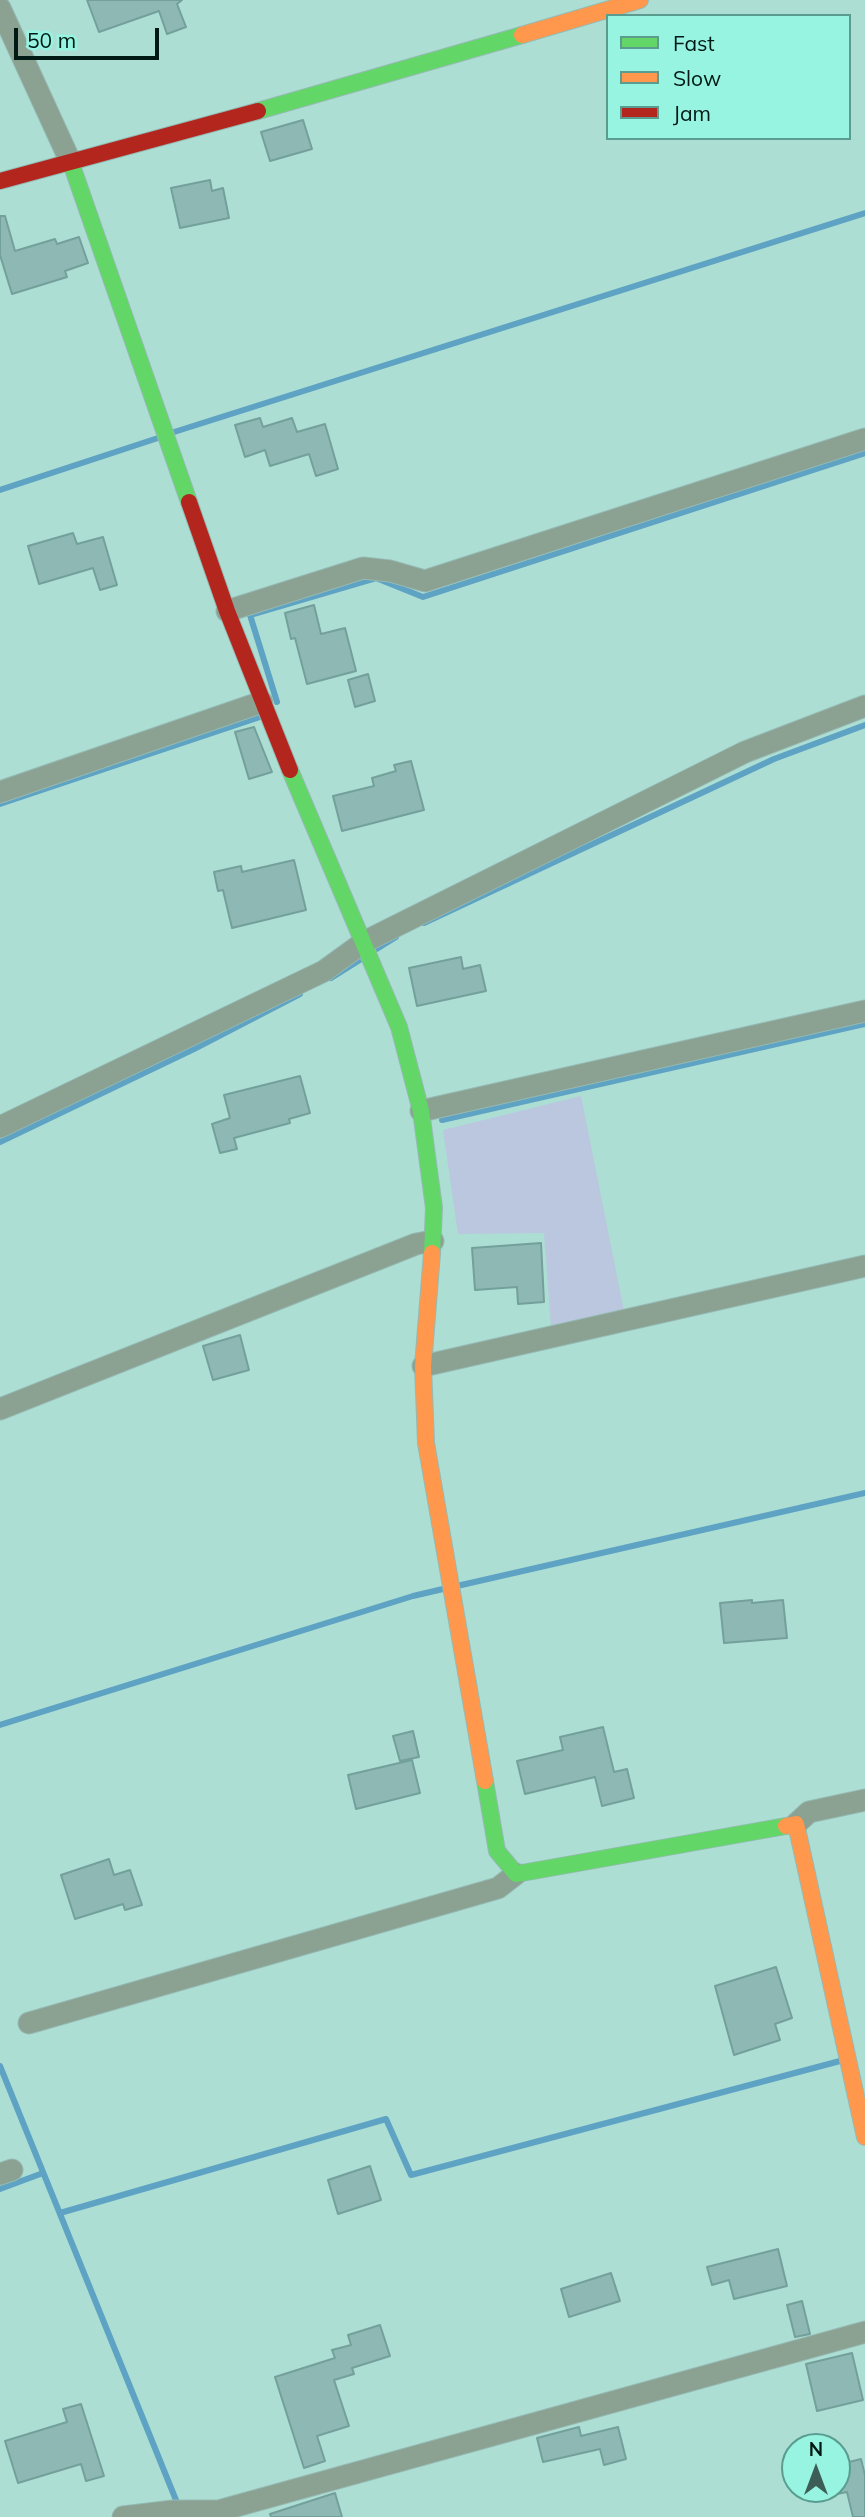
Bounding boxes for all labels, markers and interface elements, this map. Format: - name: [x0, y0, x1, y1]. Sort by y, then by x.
- scale bar: [18, 14, 163, 58]
- legend: [606, 14, 851, 140]
- text: 50 m: [27, 27, 76, 53]
- text: Fast: [673, 30, 715, 56]
- text: Slow: [673, 65, 721, 91]
- text: Jam: [673, 100, 711, 126]
- north arrow: [781, 2433, 851, 2503]
- text: N: [809, 2437, 823, 2461]

